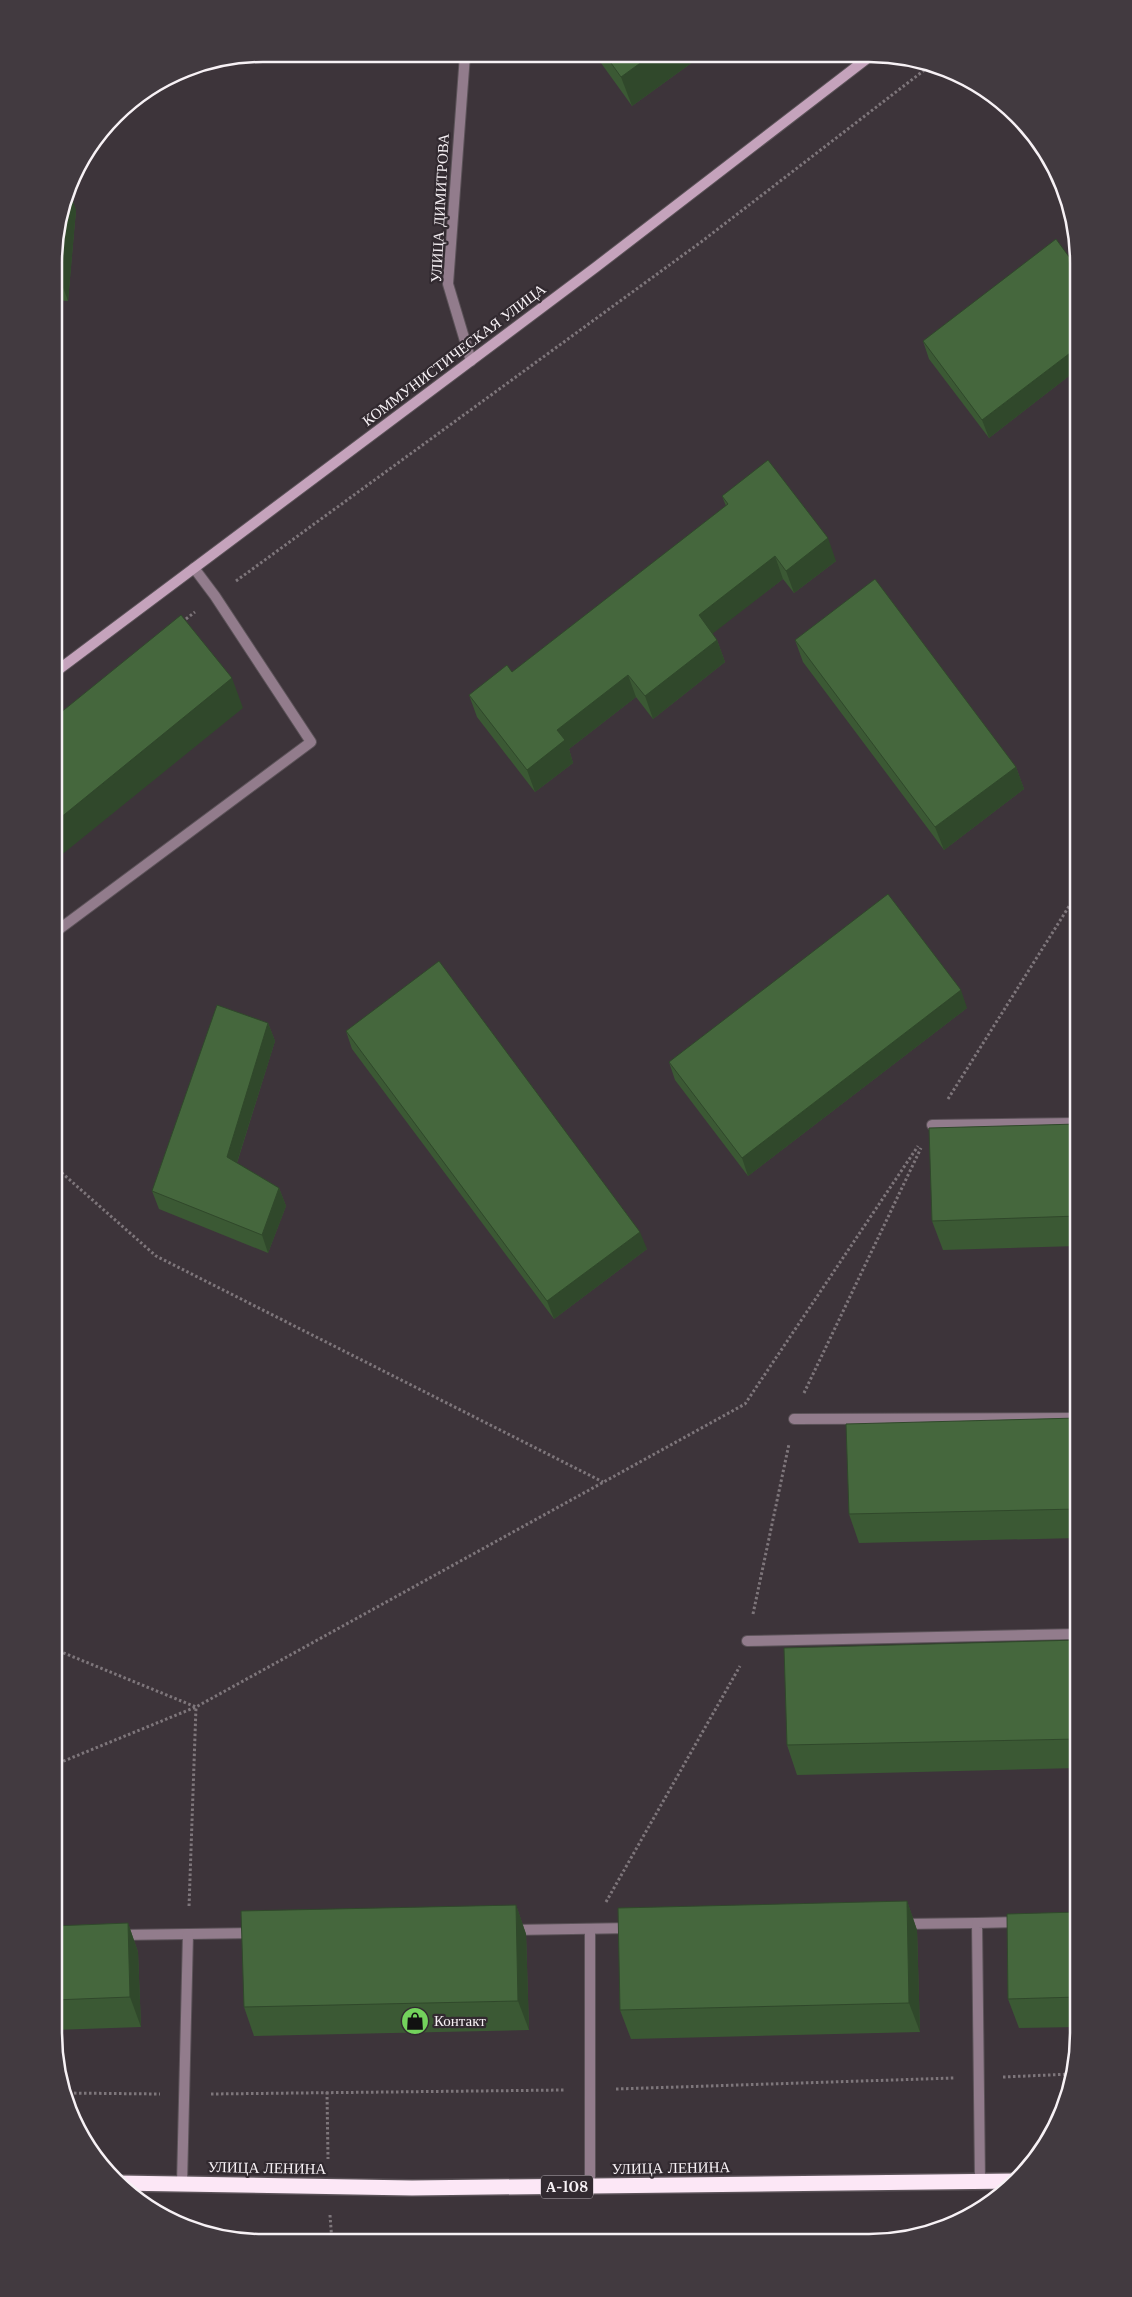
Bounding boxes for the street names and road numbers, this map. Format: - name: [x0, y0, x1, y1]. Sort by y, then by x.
- street label: УЛИЦА ДИМИТРОВА: [426, 133, 453, 283]
- street label: КОММУНИСТИЧЕСКАЯ УЛИЦА: [358, 279, 549, 430]
- street label: УЛИЦА ЛЕНИНА: [208, 2157, 327, 2178]
- street label: УЛИЦА ЛЕНИНА: [612, 2157, 731, 2178]
- road number: А-108: [541, 2176, 593, 2198]

